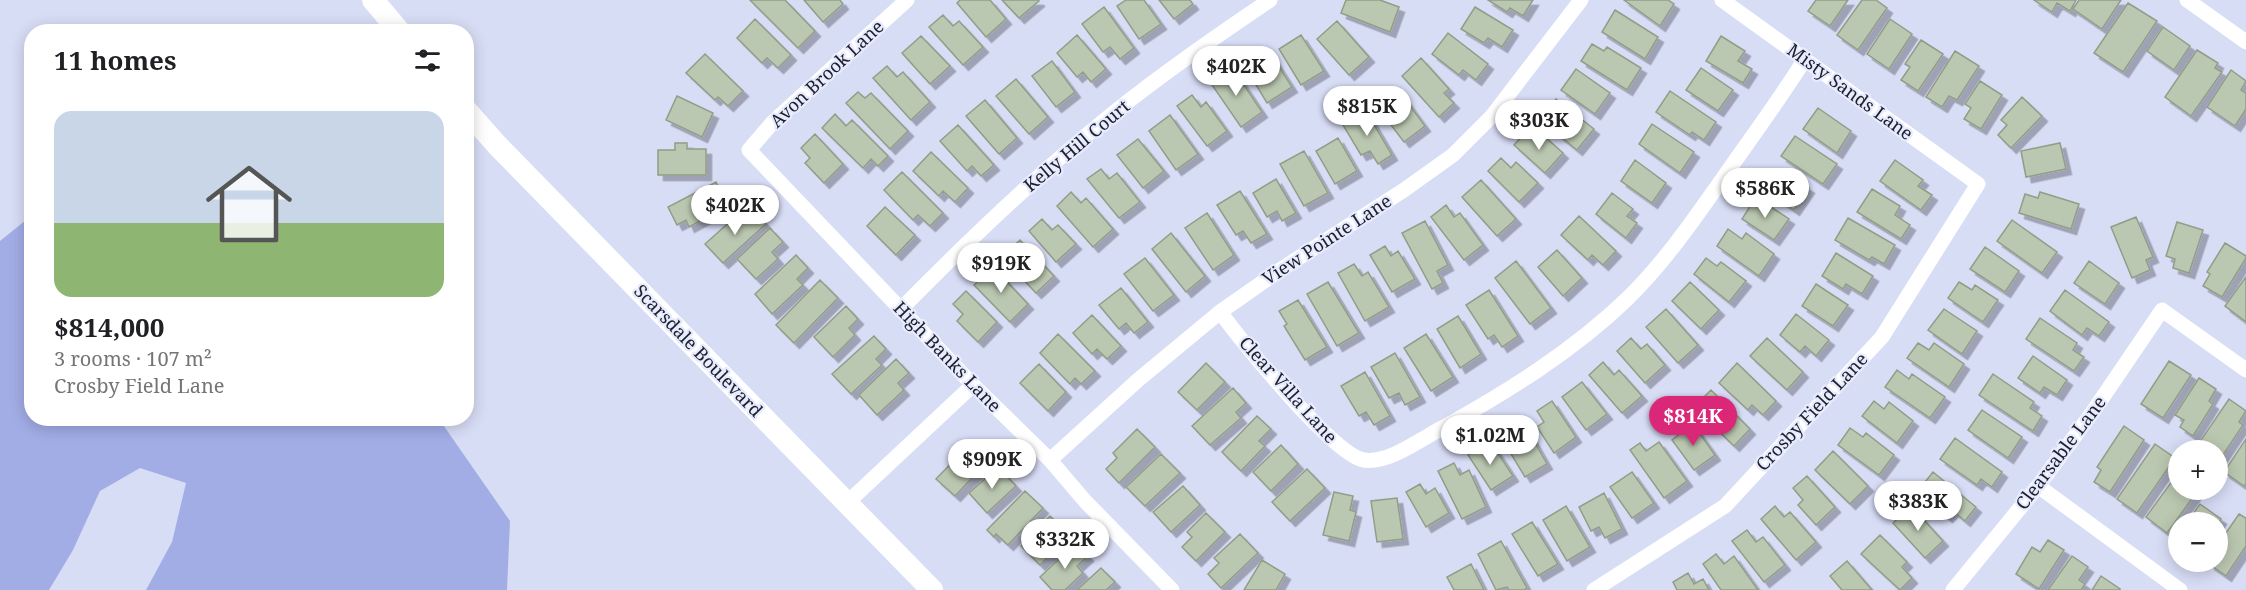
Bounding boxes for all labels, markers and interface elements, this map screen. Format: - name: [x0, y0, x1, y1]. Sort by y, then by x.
- street label: Avon Brook Lane: [764, 14, 888, 132]
- street label: Misty Sands Lane: [1783, 37, 1918, 145]
- text: 11 homes: [54, 42, 176, 78]
- icon: filters: [411, 44, 444, 77]
- pin: $402K: [1194, 46, 1278, 97]
- text: $402K: [1206, 52, 1266, 79]
- pin: $815K: [1325, 86, 1409, 137]
- text: $815K: [1337, 92, 1397, 119]
- street label: Kelly Hill Court: [1018, 94, 1134, 197]
- pin: $303K: [1497, 100, 1581, 151]
- text: $303K: [1509, 106, 1569, 133]
- icon: home: [195, 150, 303, 258]
- pin: $586K: [1723, 168, 1807, 219]
- text: $586K: [1735, 174, 1795, 201]
- pin: $402K: [693, 185, 777, 236]
- street label: View Pointe Lane: [1257, 188, 1396, 290]
- text: $402K: [705, 191, 765, 218]
- pin: $919K: [959, 243, 1043, 294]
- text: $919K: [971, 249, 1031, 276]
- street label: Scarsdale Boulevard: [629, 279, 768, 422]
- street label: High Banks Lane: [889, 296, 1007, 417]
- text: $814,000: [54, 309, 164, 345]
- street label: Clear Villa Lane: [1234, 331, 1343, 448]
- text: 3 rooms · 107 m²: [54, 345, 212, 372]
- street label: Crosby Field Lane: [1750, 347, 1872, 476]
- text: Crosby Field Lane: [54, 372, 225, 399]
- street label: Clearsable Lane: [2009, 391, 2111, 514]
- pin: $814K: [1651, 396, 1735, 447]
- text: $814K: [1663, 402, 1723, 429]
- pin: $1.02M: [1441, 415, 1539, 466]
- text: $1.02M: [1455, 421, 1525, 448]
- pin: $909K: [950, 439, 1034, 490]
- map controls: [2168, 440, 2228, 572]
- button: +: [2168, 440, 2228, 500]
- text: $909K: [962, 445, 1022, 472]
- pin: $383K: [1876, 481, 1960, 532]
- text: $383K: [1888, 487, 1948, 514]
- button: −: [2168, 512, 2228, 572]
- pin: $332K: [1023, 519, 1107, 570]
- text: $332K: [1035, 525, 1095, 552]

